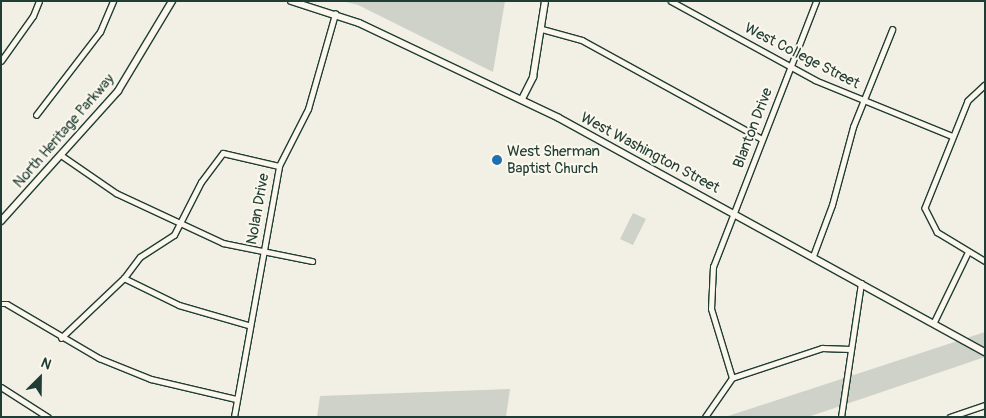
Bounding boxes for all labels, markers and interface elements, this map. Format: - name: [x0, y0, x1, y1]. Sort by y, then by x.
- street label: West College Street: [741, 19, 863, 93]
- street label: North Heritage Parkway: [10, 70, 118, 192]
- street label: Blanton Drive: [729, 85, 777, 171]
- street label: West Washington Street: [577, 109, 723, 197]
- place label: West Sherman Baptist Church: [507, 142, 600, 177]
- marker: West Sherman Baptist Church: [491, 154, 503, 166]
- street label: Nolan Drive: [243, 172, 273, 246]
- north arrow: [15, 353, 65, 403]
- text: N: [38, 354, 54, 373]

